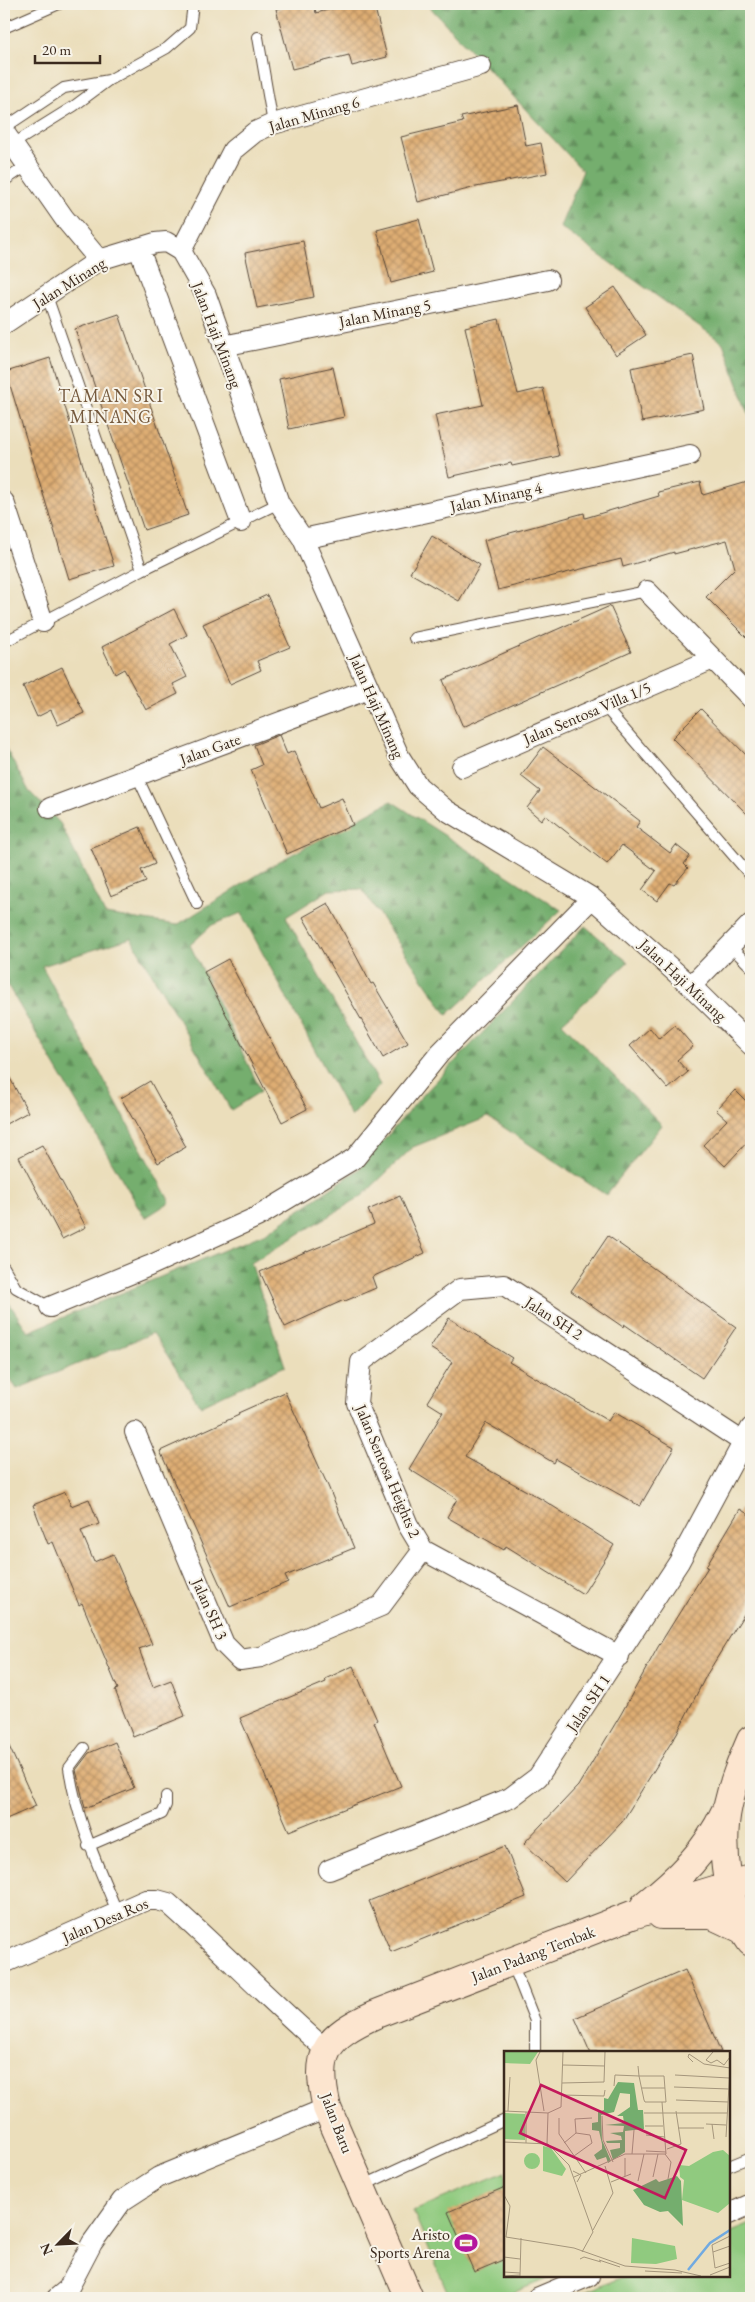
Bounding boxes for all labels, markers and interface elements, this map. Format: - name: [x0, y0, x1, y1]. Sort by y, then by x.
- scale bar: [35, 32, 100, 64]
- text: 20 m: [42, 40, 71, 59]
- street label: Jalan Minang 6: [264, 91, 362, 137]
- street label: Jalan Minang: [27, 252, 110, 315]
- street label: Jalan Haji Minang: [186, 277, 247, 392]
- street label: Jalan Minang 5: [335, 294, 433, 333]
- district label: TAMAN SRI MINANG: [58, 384, 164, 428]
- street label: Jalan Minang 4: [446, 477, 544, 517]
- street label: Jalan Haji Minang: [344, 649, 410, 762]
- street label: Jalan Sentosa Villa 1/5: [518, 677, 654, 750]
- street label: Jalan Gate: [175, 728, 243, 770]
- street label: Jalan Haji Minang: [633, 933, 732, 1027]
- street label: Jalan SH 2: [519, 1290, 587, 1345]
- street label: Jalan Sentosa Heights 2: [350, 1399, 426, 1541]
- street label: Jalan SH 3: [186, 1573, 233, 1643]
- street label: Jalan SH 1: [560, 1670, 615, 1737]
- street label: Jalan Desa Ros: [57, 1893, 151, 1948]
- street label: Jalan Padang Tembak: [466, 1921, 598, 1988]
- inset map: [504, 2051, 730, 2277]
- street label: Jalan Baru: [315, 2088, 358, 2157]
- north arrow: [32, 2220, 82, 2270]
- place label: Aristo Sports Arena: [370, 2224, 451, 2263]
- sports icon: Aristo Sports Arena: [453, 2230, 479, 2256]
- text: N: [35, 2240, 57, 2258]

